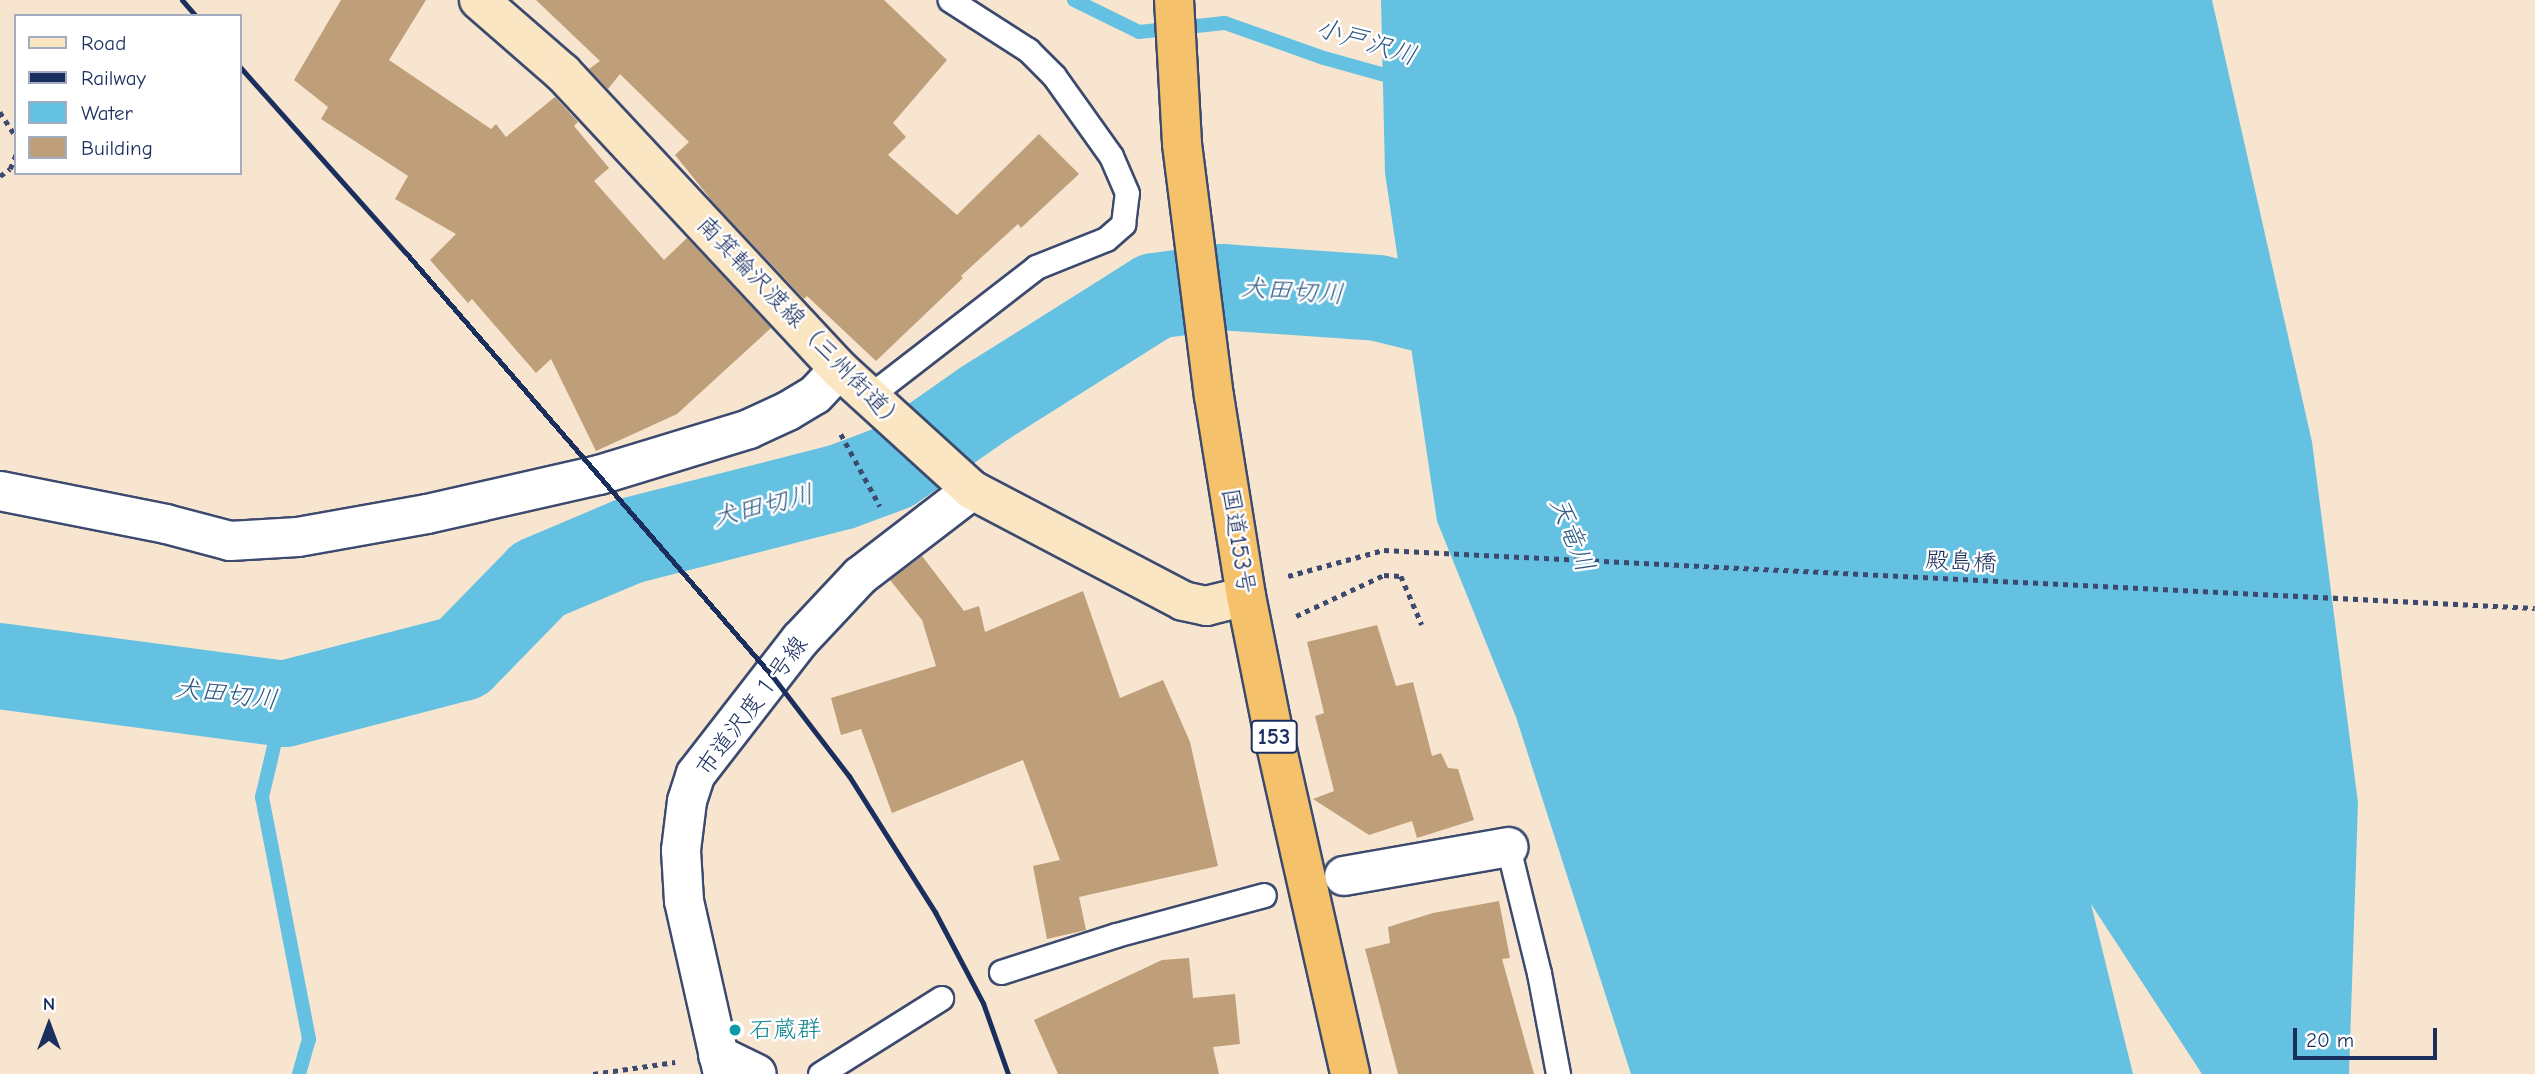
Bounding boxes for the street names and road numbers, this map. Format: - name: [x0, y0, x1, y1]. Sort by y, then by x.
- street label: 南箕輪沢渡線（三州街道）: [691, 210, 911, 438]
- street label: 国道153号: [1215, 486, 1261, 596]
- street label: 殿島橋: [1924, 546, 1998, 578]
- street label: 市道沢度１号線: [690, 630, 814, 782]
- road number: 153: [1250, 718, 1298, 757]

